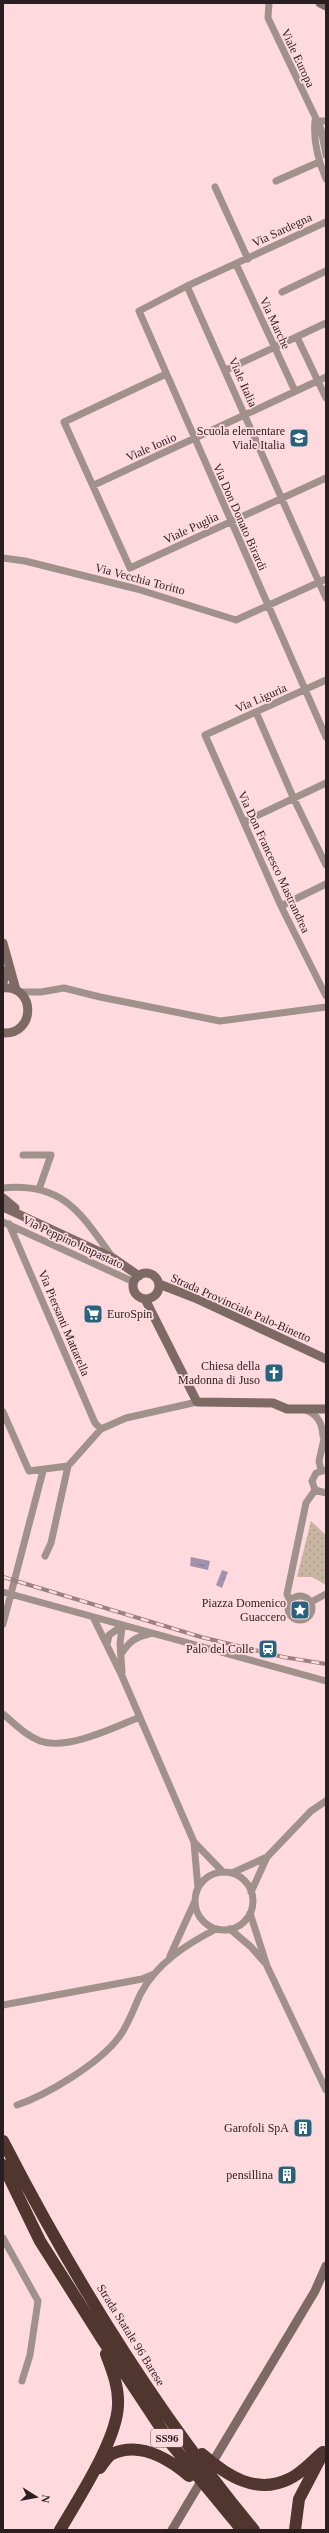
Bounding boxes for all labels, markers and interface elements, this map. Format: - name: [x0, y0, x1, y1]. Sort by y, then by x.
- street label: Viale Europa: [278, 27, 318, 90]
- street label: Via Sardegna: [250, 210, 315, 250]
- street label: Via Marche: [257, 295, 293, 351]
- street label: Viale Italia: [226, 355, 260, 410]
- place label: Scuola elementare Viale Italia: [197, 424, 286, 452]
- school or university icon: Scuola elementare Viale Italia: [288, 427, 310, 449]
- street label: Viale Ionio: [124, 430, 178, 464]
- street label: Via Don Donato Birardi: [210, 461, 270, 573]
- street label: Viale Puglia: [161, 509, 221, 547]
- street label: Via Vecchia Toritto: [93, 560, 187, 598]
- street label: Via Liguria: [233, 680, 290, 716]
- street label: Via Don Francesco Mastrandrea: [235, 789, 313, 936]
- street label: Via Peppino Impastato: [21, 1213, 125, 1271]
- street label: Via Piersanti Mattarella: [35, 1268, 93, 1379]
- street label: Strada Provinciale Palo-Binetto: [169, 1271, 313, 1345]
- supermarket icon: EuroSpin: [82, 1303, 104, 1325]
- place label: EuroSpin: [107, 1307, 152, 1321]
- place label: Chiesa della Madonna di Juso: [178, 1359, 261, 1387]
- church icon: Chiesa della Madonna di Juso: [263, 1362, 285, 1384]
- place label: Piazza Domenico Guaccero: [202, 1596, 286, 1624]
- place icon: Piazza Domenico Guaccero: [289, 1599, 311, 1621]
- station icon: Palo del Colle: [257, 1638, 279, 1660]
- place label: Palo del Colle: [186, 1642, 254, 1656]
- building icon: Garofoli SpA: [292, 2117, 314, 2139]
- place label: Garofoli SpA: [224, 2121, 289, 2135]
- building icon: pensillina: [276, 2164, 298, 2186]
- place label: pensillina: [226, 2168, 274, 2182]
- street label: Strada Statale 96 Barese: [94, 2282, 168, 2388]
- road number: SS96: [151, 2429, 183, 2447]
- north arrow: [16, 2477, 56, 2517]
- text: N: [39, 2494, 52, 2504]

